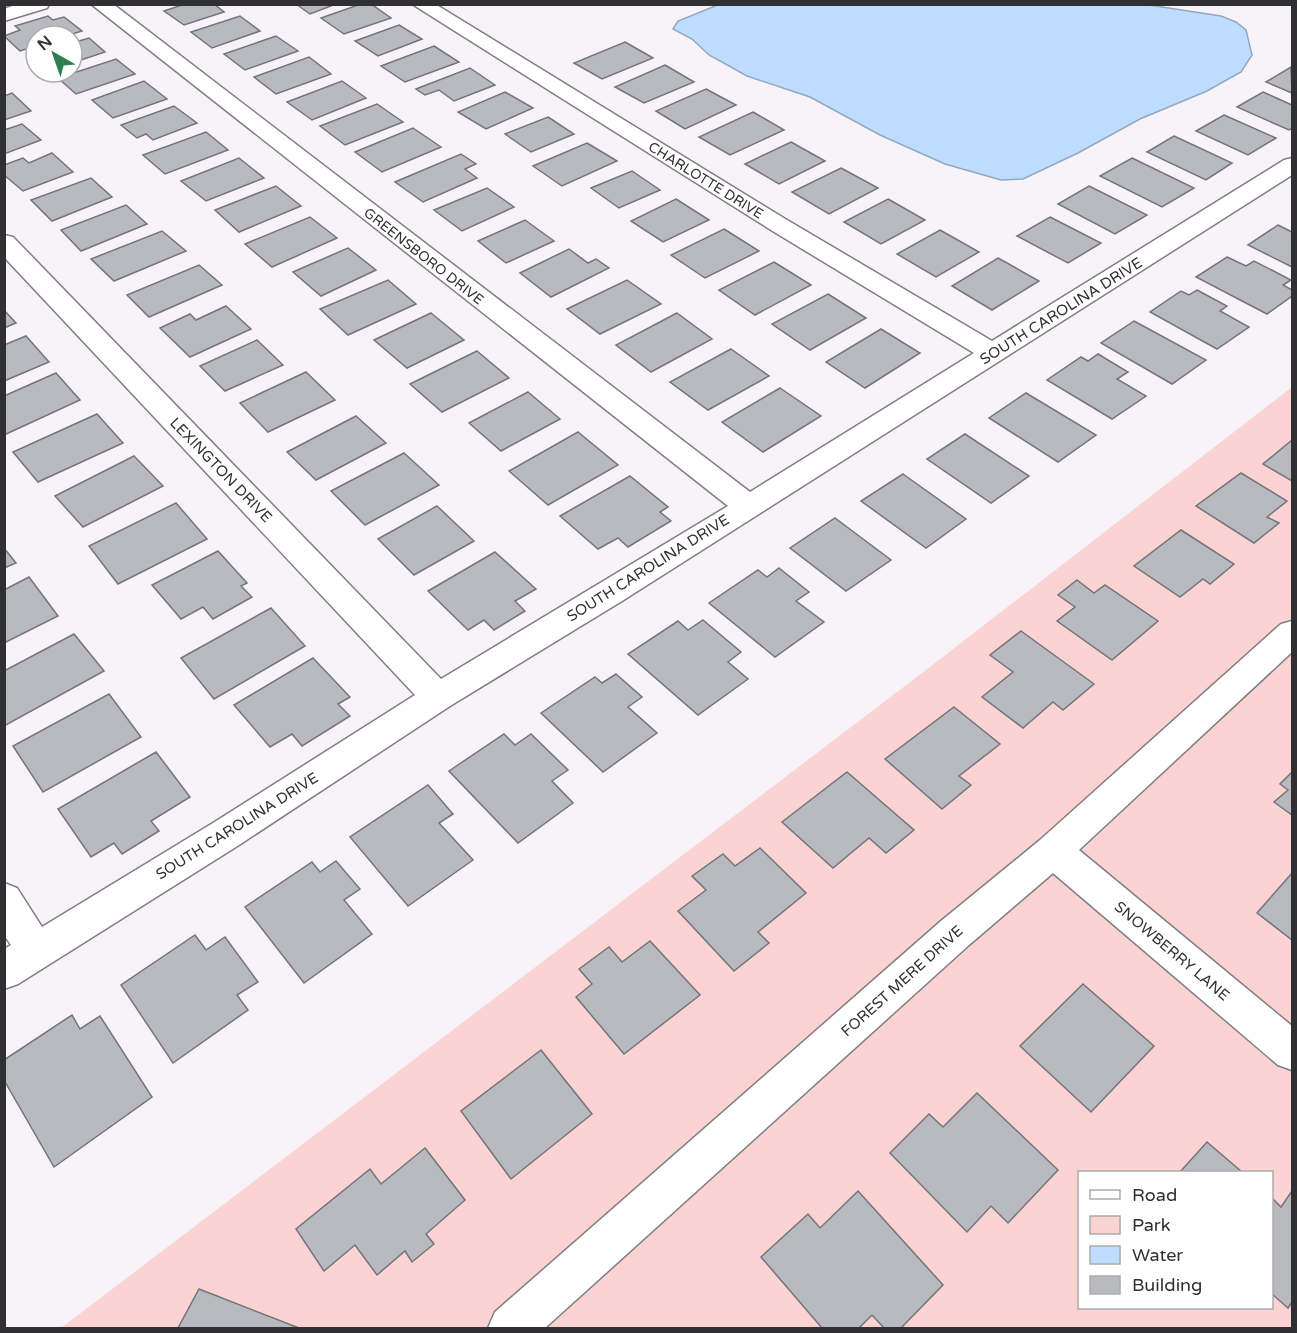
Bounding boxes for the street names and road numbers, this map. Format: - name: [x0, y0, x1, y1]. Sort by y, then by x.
- street label: CHARLOTTE DRIVE: [645, 138, 766, 223]
- street label: GREENSBORO DRIVE: [360, 204, 487, 309]
- street label: SOUTH CAROLINA DRIVE: [977, 254, 1145, 368]
- street label: LEXINGTON DRIVE: [166, 414, 276, 526]
- street label: SOUTH CAROLINA DRIVE: [564, 511, 732, 625]
- street label: SOUTH CAROLINA DRIVE: [153, 769, 321, 883]
- street label: SNOWBERRY LANE: [1111, 898, 1233, 1004]
- street label: FOREST MERE DRIVE: [837, 922, 967, 1040]

